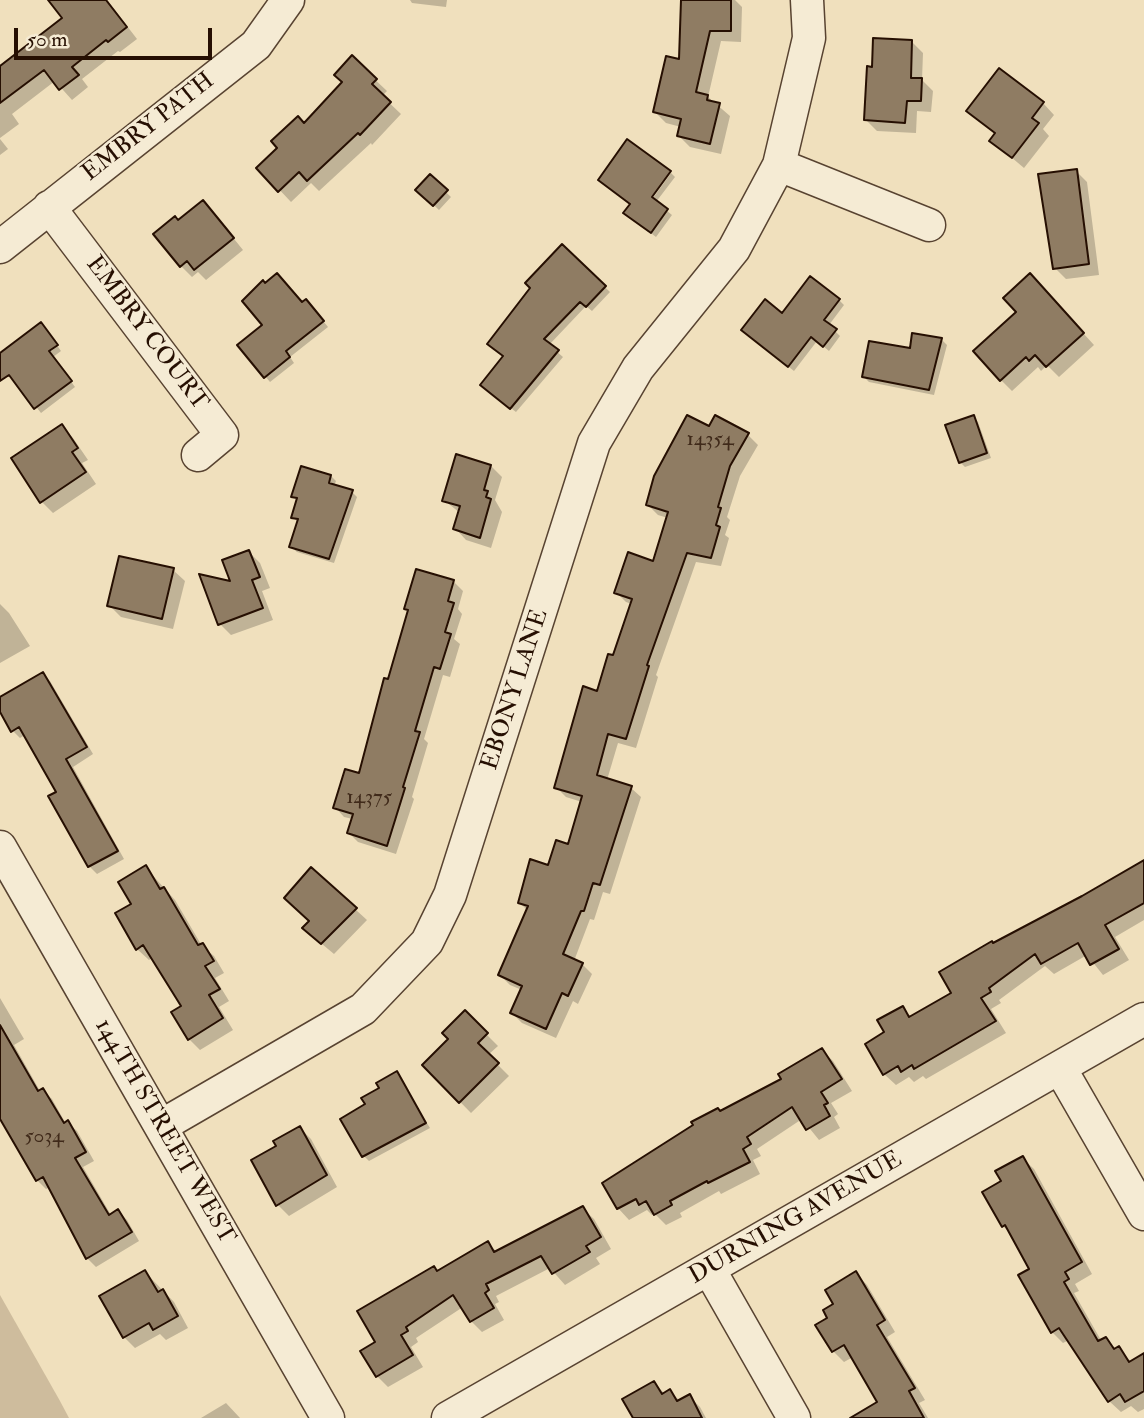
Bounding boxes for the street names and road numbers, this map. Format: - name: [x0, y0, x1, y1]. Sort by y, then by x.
- street label: EMBRY PATH: [77, 68, 221, 188]
- street label: EMBRY COURT: [79, 251, 213, 417]
- street label: EBONY LANE: [476, 606, 556, 774]
- street label: 144TH STREET WEST: [88, 1014, 240, 1250]
- street label: DURNING AVENUE: [684, 1146, 908, 1292]

